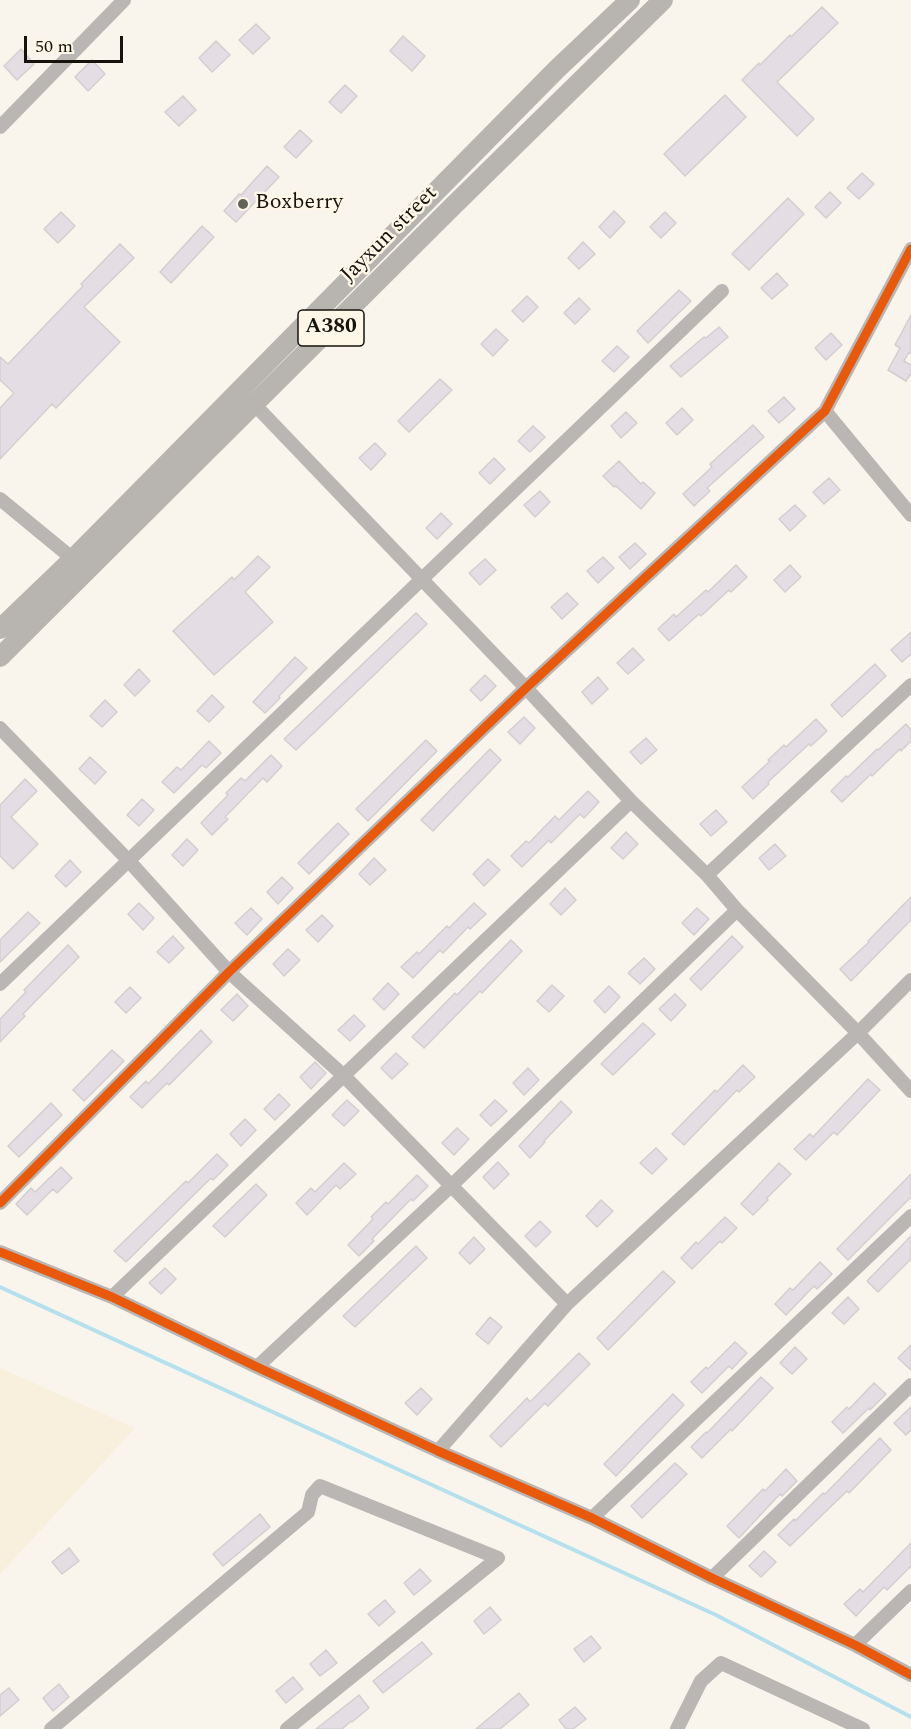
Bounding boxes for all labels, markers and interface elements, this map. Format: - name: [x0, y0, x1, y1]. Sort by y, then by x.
- scale bar: [27, 24, 126, 62]
- text: 50 m: [35, 33, 73, 60]
- street label: Jayxun street: [336, 181, 444, 289]
- place label: Boxberry: [255, 191, 343, 217]
- marker: Boxberry: [236, 197, 250, 211]
- road number: A380: [298, 310, 364, 346]

